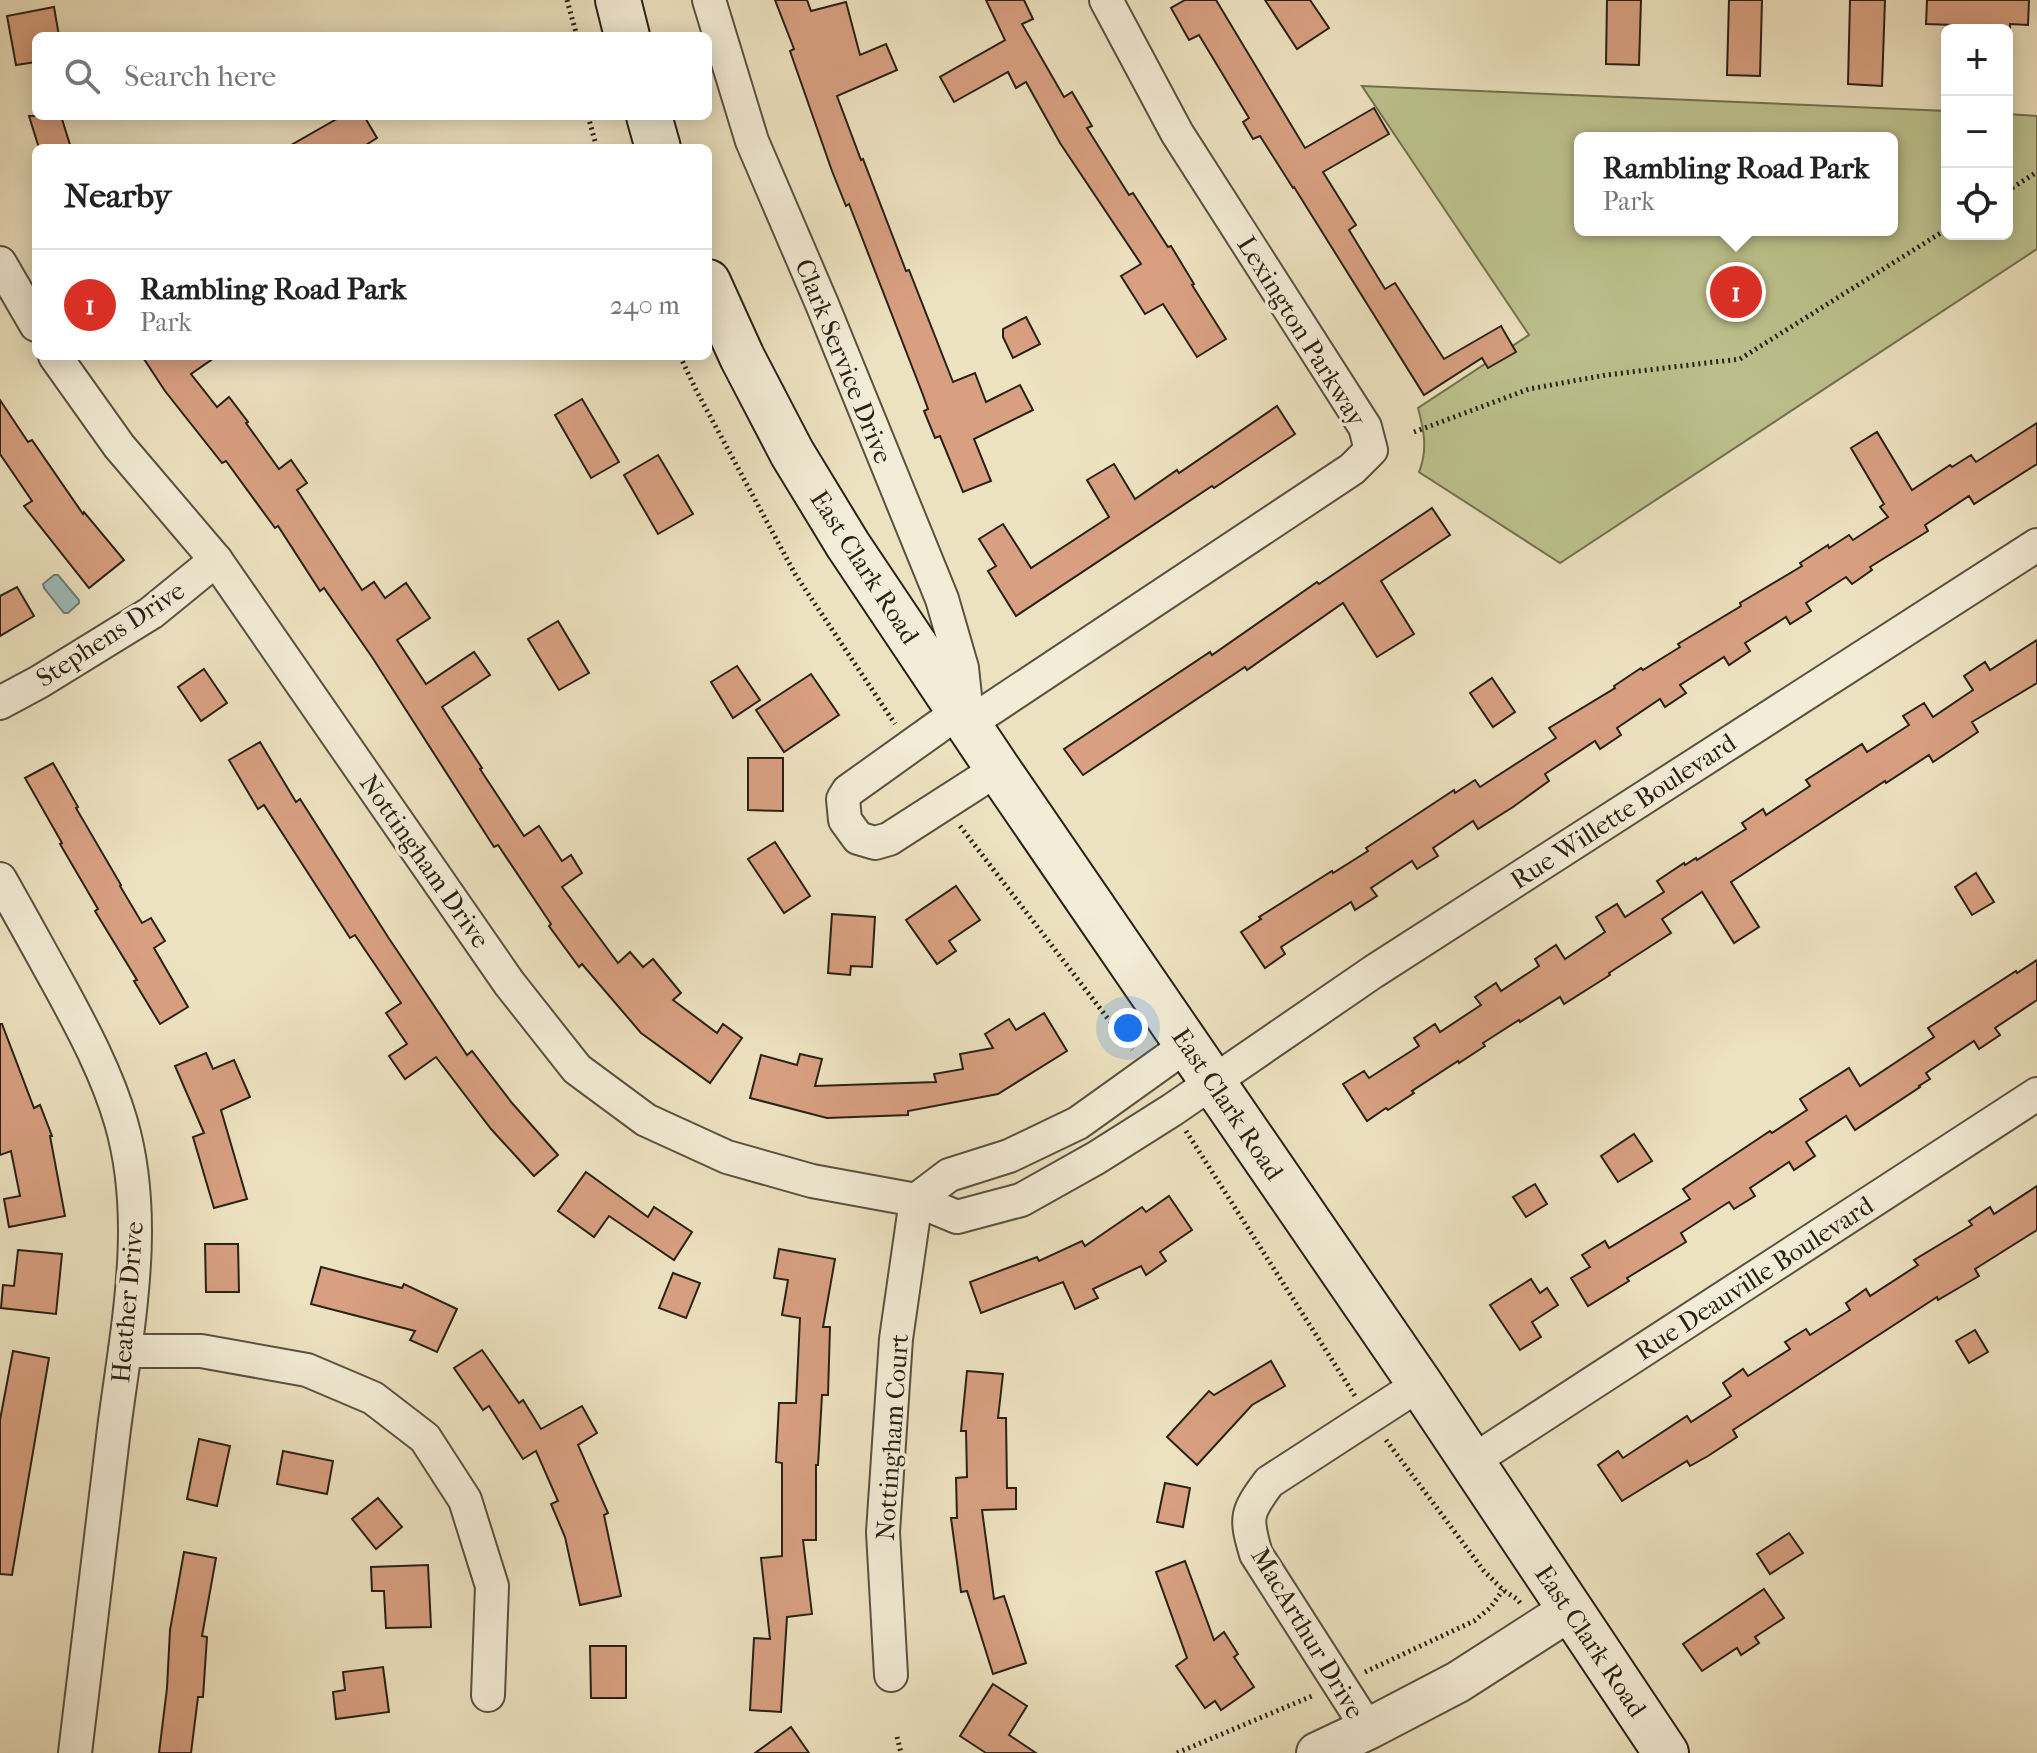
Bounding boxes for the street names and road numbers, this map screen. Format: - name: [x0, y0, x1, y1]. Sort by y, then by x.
- street label: Lexington Parkway: [1231, 231, 1373, 433]
- street label: Clark Service Drive: [788, 254, 899, 468]
- street label: East Clark Road: [803, 485, 926, 651]
- street label: Stephens Drive: [30, 575, 190, 694]
- street label: Rue Willette Boulevard: [1505, 726, 1742, 896]
- street label: Nottingham Drive: [353, 768, 496, 954]
- street label: East Clark Road: [1165, 1022, 1290, 1187]
- street label: Rue Deauville Boulevard: [1629, 1189, 1880, 1367]
- street label: Heather Drive: [105, 1220, 150, 1384]
- street label: Nottingham Court: [870, 1332, 915, 1541]
- street label: MacArthur Drive: [1244, 1542, 1371, 1724]
- street label: East Clark Road: [1528, 1559, 1653, 1724]

